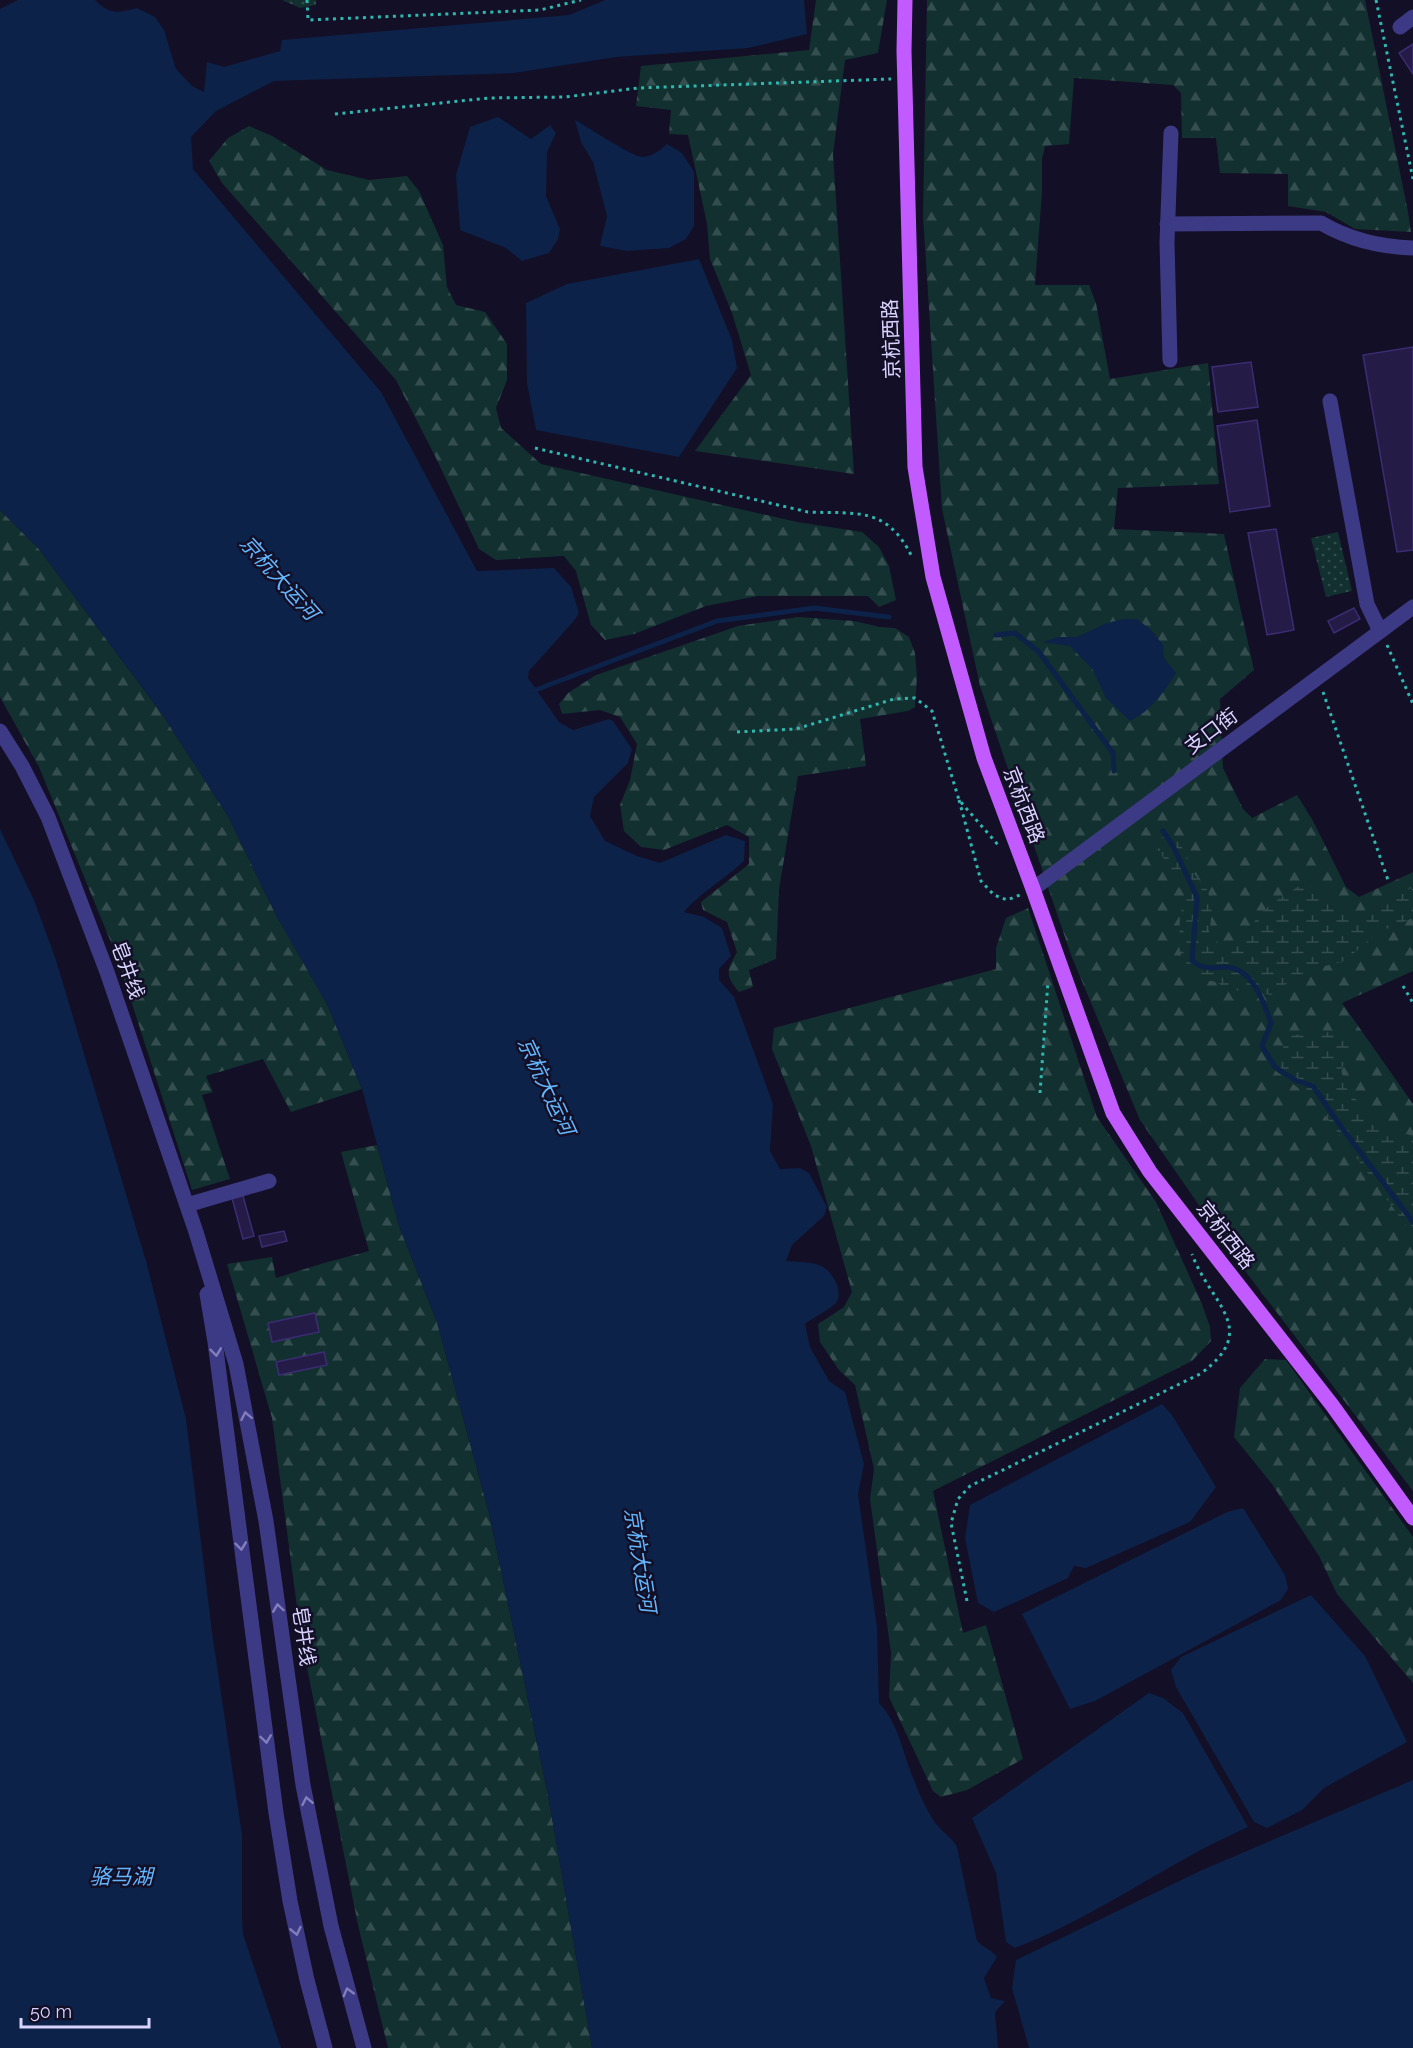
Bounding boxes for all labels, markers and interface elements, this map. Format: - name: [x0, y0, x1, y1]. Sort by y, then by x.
- street label: 京杭西路: [878, 299, 904, 379]
- water label: 京杭大运河: [235, 530, 326, 628]
- street label: 支口街: [1180, 703, 1242, 759]
- street label: 京杭西路: [998, 763, 1050, 847]
- street label: 皂井线: [106, 938, 150, 1002]
- water label: 京杭大运河: [513, 1033, 582, 1142]
- street label: 京杭西路: [1192, 1196, 1260, 1274]
- one-way arrow: [210, 1347, 222, 1357]
- one-way arrow: [240, 1411, 253, 1421]
- water label: 京杭大运河: [620, 1506, 662, 1618]
- one-way arrow: [234, 1541, 246, 1550]
- one-way arrow: [273, 1604, 285, 1613]
- street label: 皂井线: [288, 1605, 320, 1667]
- one-way arrow: [259, 1734, 271, 1743]
- one-way arrow: [301, 1796, 314, 1806]
- water label: 骆马湖: [90, 1864, 155, 1889]
- one-way arrow: [289, 1926, 302, 1936]
- one-way arrow: [343, 1987, 356, 1997]
- scale bar: [21, 1991, 148, 2029]
- text: 50 m: [30, 2001, 72, 2022]

